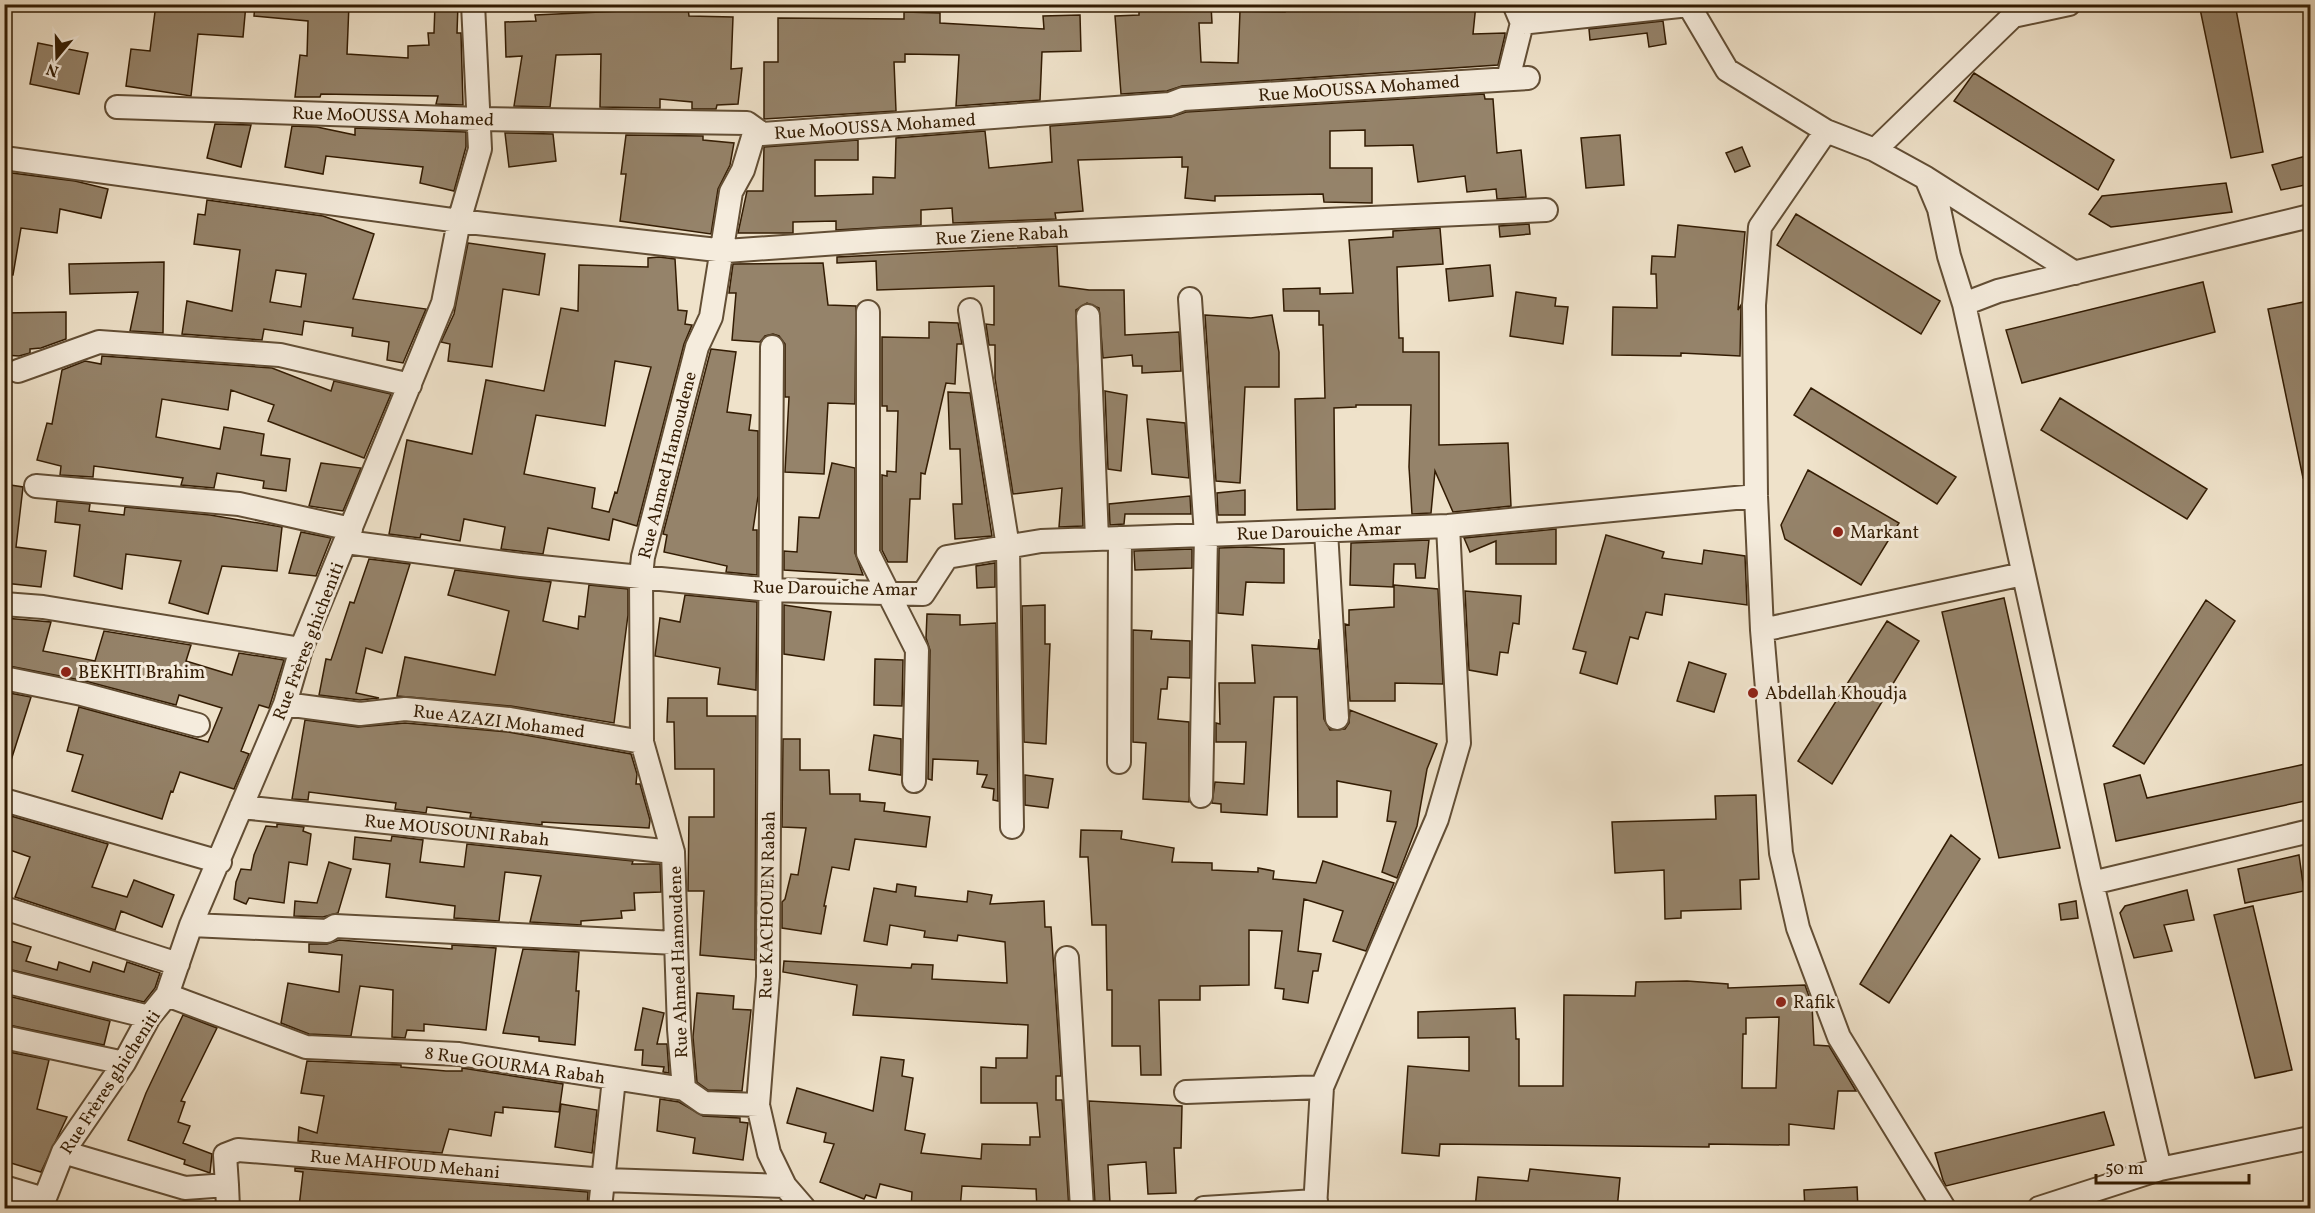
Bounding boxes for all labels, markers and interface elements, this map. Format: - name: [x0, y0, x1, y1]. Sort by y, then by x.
- north arrow: [27, 27, 87, 87]
- text: N: [43, 57, 62, 82]
- street label: Rue MoOUSSA Mohamed: [1257, 70, 1461, 109]
- street label: Rue MoOUSSA Mohamed: [292, 101, 494, 134]
- street label: Rue MoOUSSA Mohamed: [773, 108, 977, 147]
- street label: Rue Ziene Rabah: [935, 221, 1070, 252]
- street label: Rue Ahmed Hamoudene: [633, 369, 704, 562]
- street label: Rue Darouiche Amar: [1236, 517, 1402, 548]
- place label: Markant: [1850, 521, 1919, 546]
- marker: Markant: [1831, 525, 1845, 539]
- street label: Rue Frères ghicheniti: [268, 559, 351, 724]
- street label: Rue Darouiche Amar: [752, 576, 918, 603]
- place label: BEKHTI Brahim: [78, 661, 205, 686]
- marker: BEKHTI Brahim: [59, 665, 73, 679]
- place label: Abdellah Khoudja: [1765, 682, 1907, 707]
- marker: Abdellah Khoudja: [1746, 686, 1760, 700]
- street label: Rue AZAZI Mohamed: [412, 700, 586, 745]
- street label: Rue MOUSOUNI Rabah: [363, 809, 551, 854]
- street label: Rue KACHOUEN Rabah: [754, 810, 783, 999]
- street label: Rue Ahmed Hamoudene: [664, 865, 695, 1059]
- place label: Rafik: [1793, 991, 1836, 1016]
- marker: Rafik: [1774, 995, 1788, 1009]
- street label: Rue Frères ghicheniti: [55, 1006, 167, 1160]
- street label: 8 Rue GOURMA Rabah: [423, 1041, 607, 1092]
- street label: Rue MAHFOUD Mehani: [309, 1145, 501, 1186]
- scale bar: [2096, 1147, 2249, 1185]
- text: 50 m: [2105, 1157, 2144, 1182]

